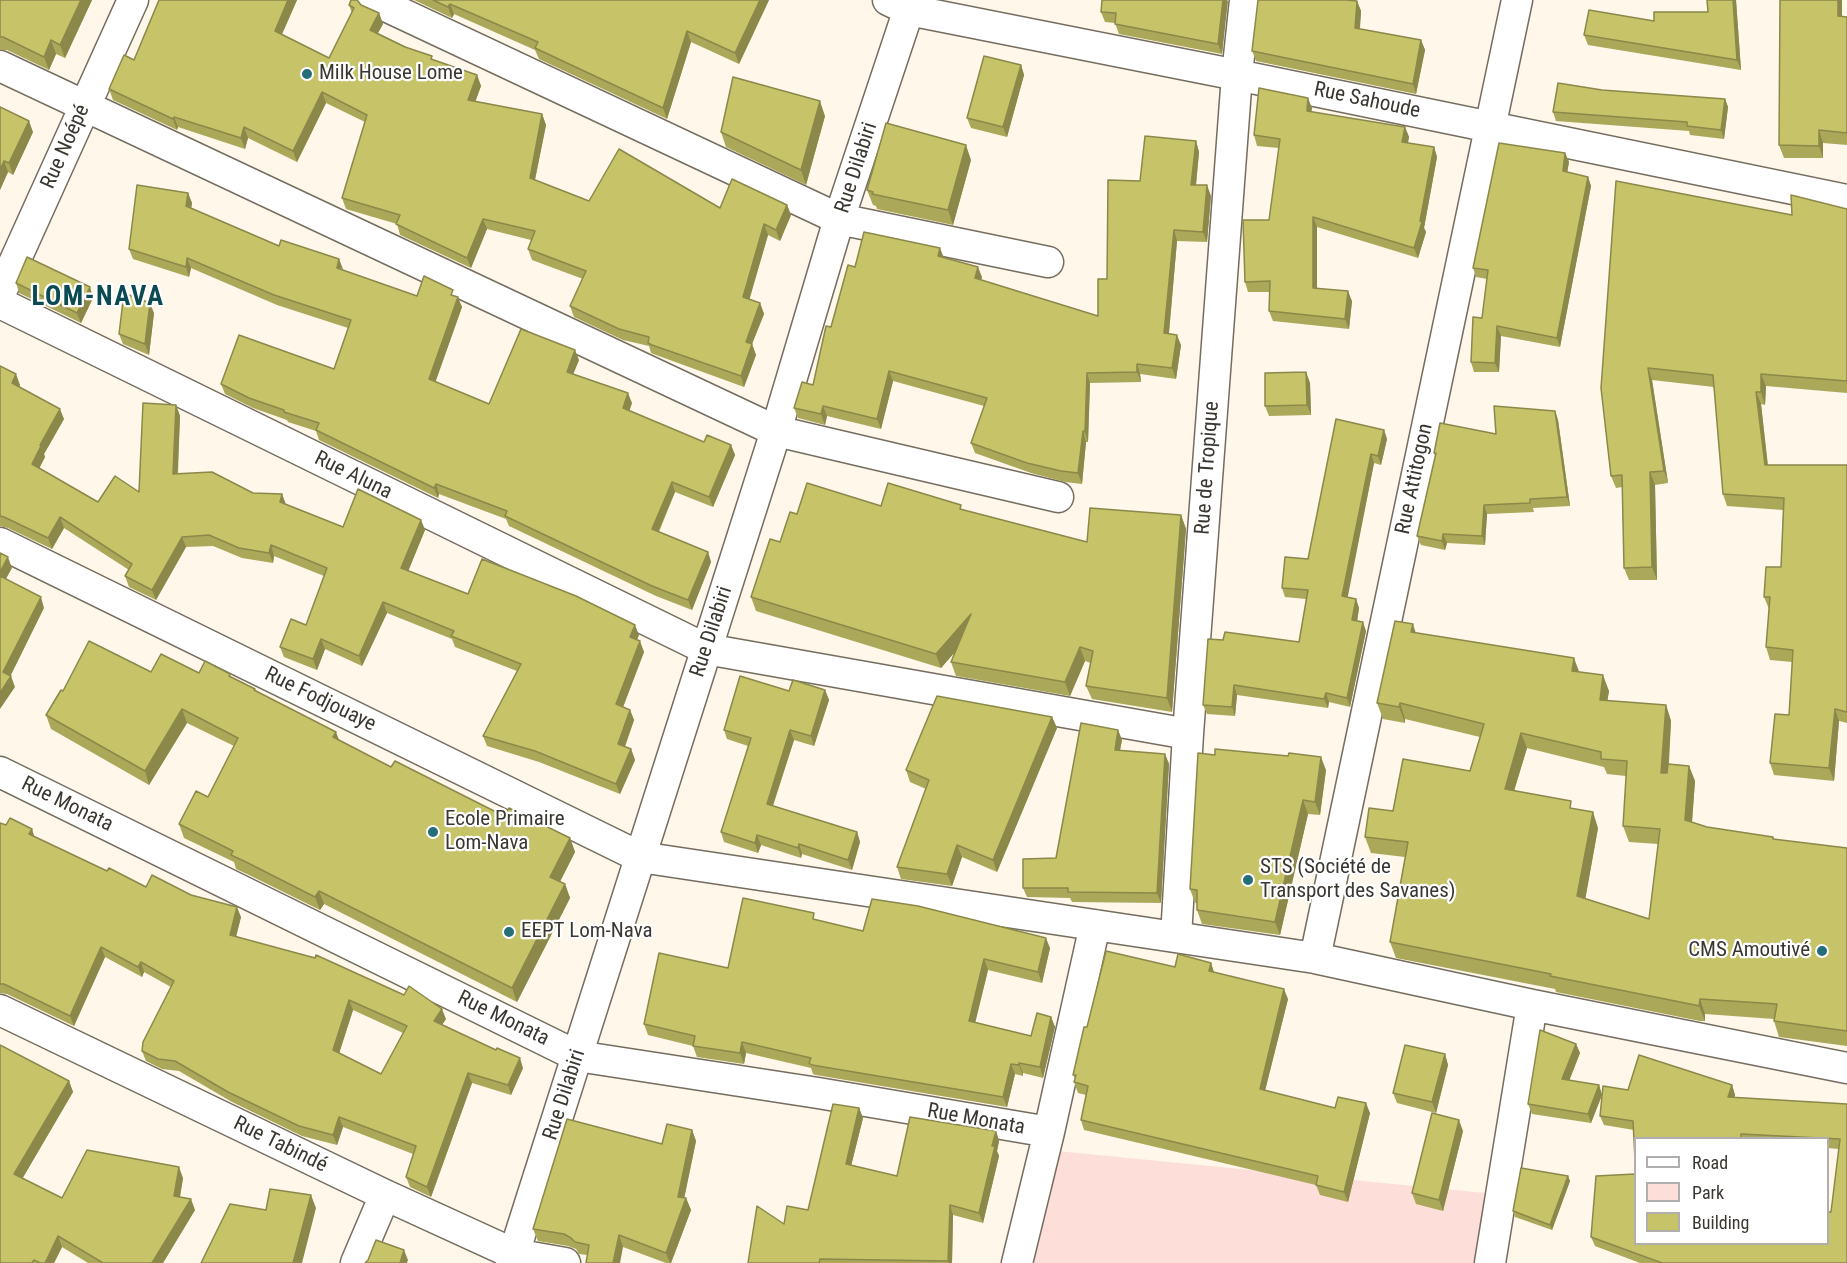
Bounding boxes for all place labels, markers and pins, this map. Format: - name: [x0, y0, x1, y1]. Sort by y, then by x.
- place label: Milk House Lome: [319, 61, 463, 87]
- marker: Milk House Lome: [300, 67, 314, 81]
- place label: Ecole Primaire Lom-Nava: [445, 807, 565, 857]
- marker: Ecole Primaire Lom-Nava: [426, 825, 440, 839]
- place label: STS (Société de Transport des Savanes): [1260, 855, 1455, 905]
- marker: STS (Société de Transport des Savanes): [1241, 873, 1255, 887]
- place label: EEPT Lom-Nava: [521, 919, 653, 945]
- marker: EEPT Lom-Nava: [502, 925, 516, 939]
- place label: CMS Amoutivé: [1688, 938, 1810, 964]
- marker: CMS Amoutivé: [1815, 944, 1829, 958]

